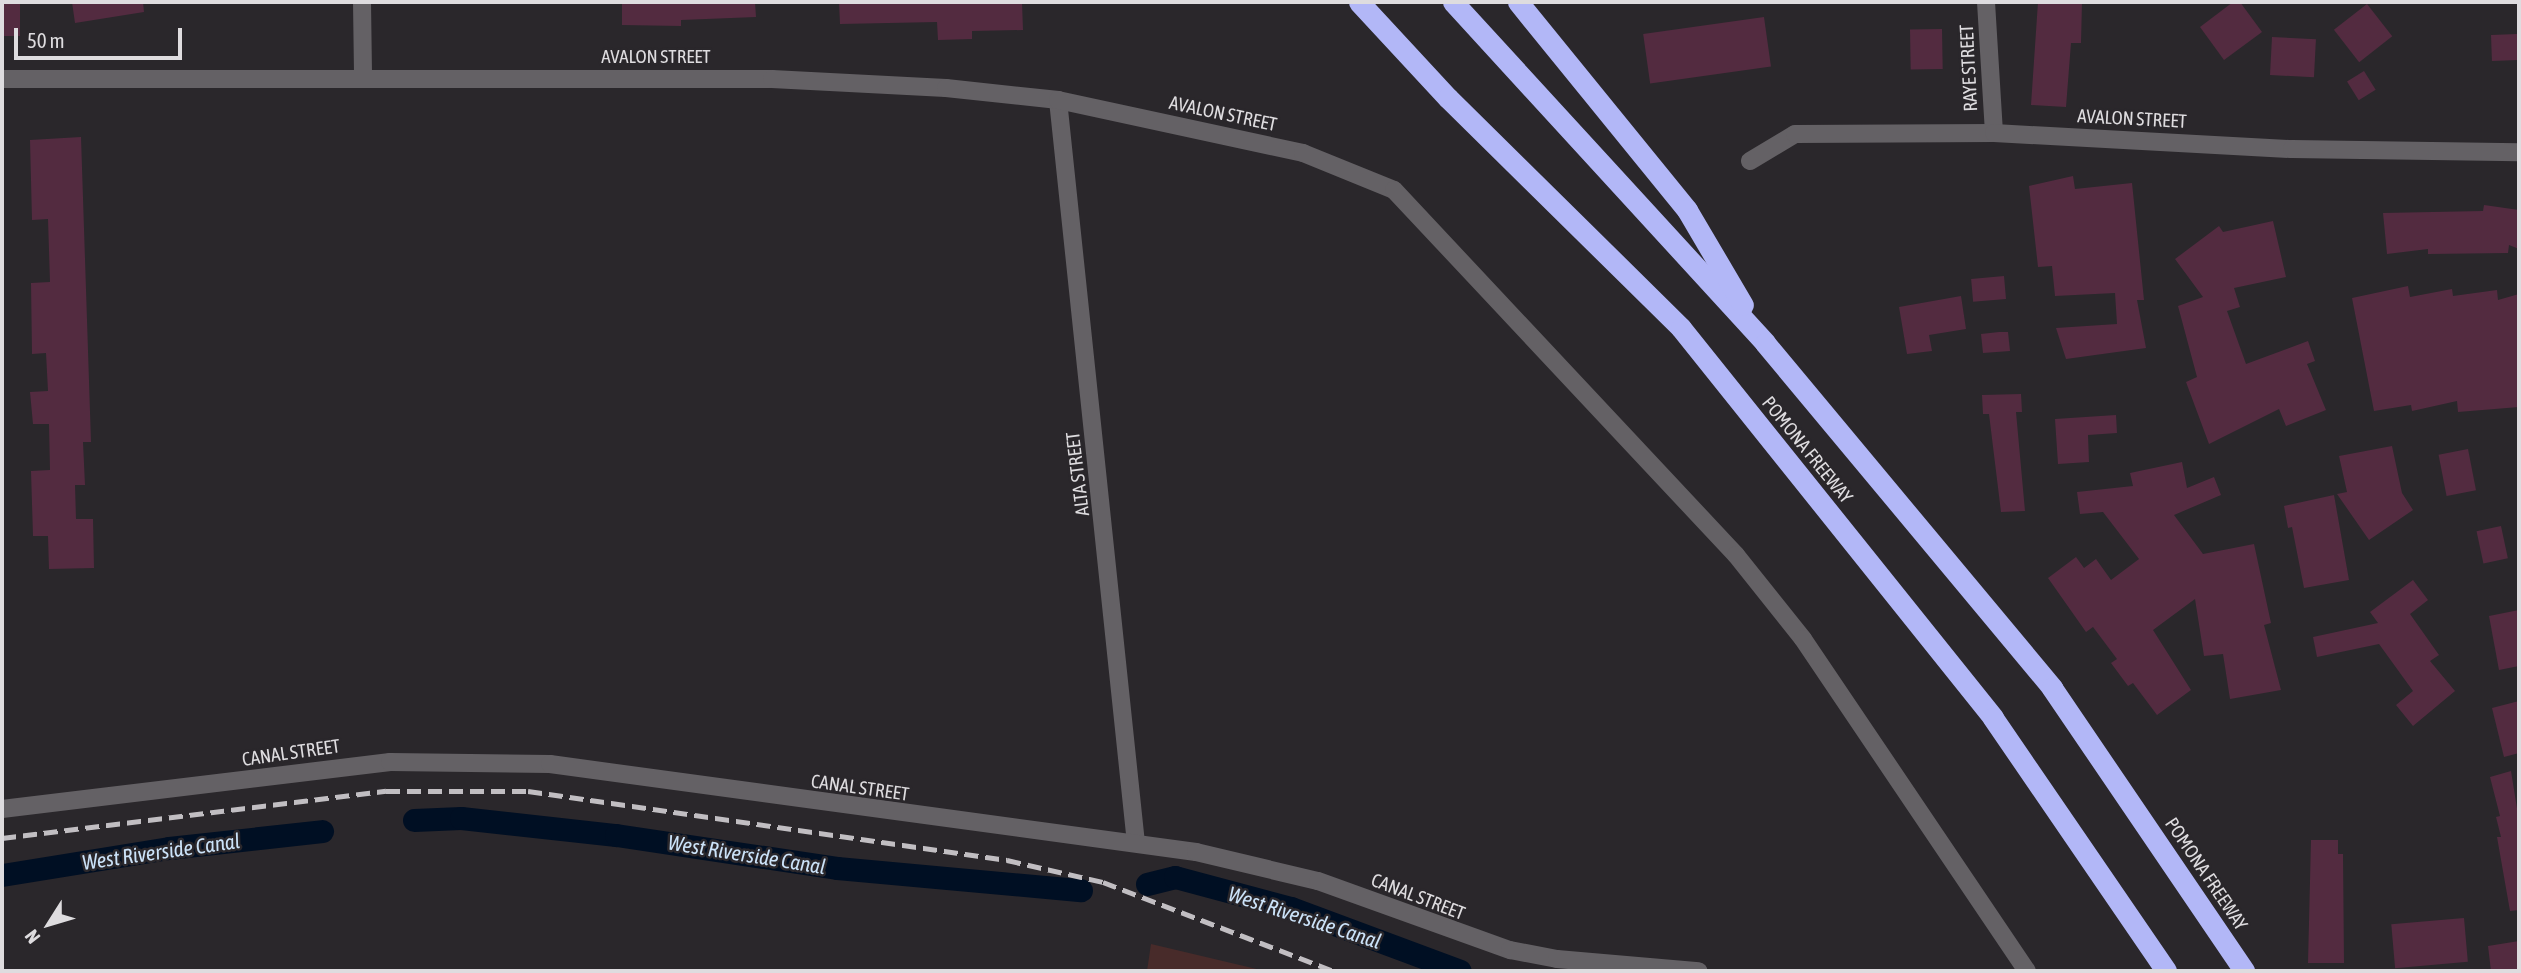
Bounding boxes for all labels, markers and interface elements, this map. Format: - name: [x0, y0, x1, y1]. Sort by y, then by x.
- scale bar: [18, 14, 186, 58]
- street label: RAYE STREET: [1955, 24, 1983, 112]
- text: 50 m: [27, 28, 65, 52]
- street label: AVALON STREET: [601, 46, 711, 68]
- street label: AVALON STREET: [1167, 91, 1279, 137]
- street label: AVALON STREET: [2077, 105, 2187, 133]
- street label: POMONA FREEWAY: [1757, 392, 1857, 508]
- street label: ALTA STREET: [1062, 431, 1094, 517]
- street label: CANAL STREET: [241, 735, 341, 771]
- street label: CANAL STREET: [810, 770, 910, 806]
- street label: POMONA FREEWAY: [2160, 813, 2252, 935]
- water label: West Riverside Canal: [80, 827, 242, 875]
- water label: West Riverside Canal: [666, 829, 828, 879]
- street label: CANAL STREET: [1368, 869, 1468, 925]
- water label: West Riverside Canal: [1225, 880, 1385, 954]
- north arrow: [14, 889, 84, 959]
- text: N: [20, 926, 44, 948]

